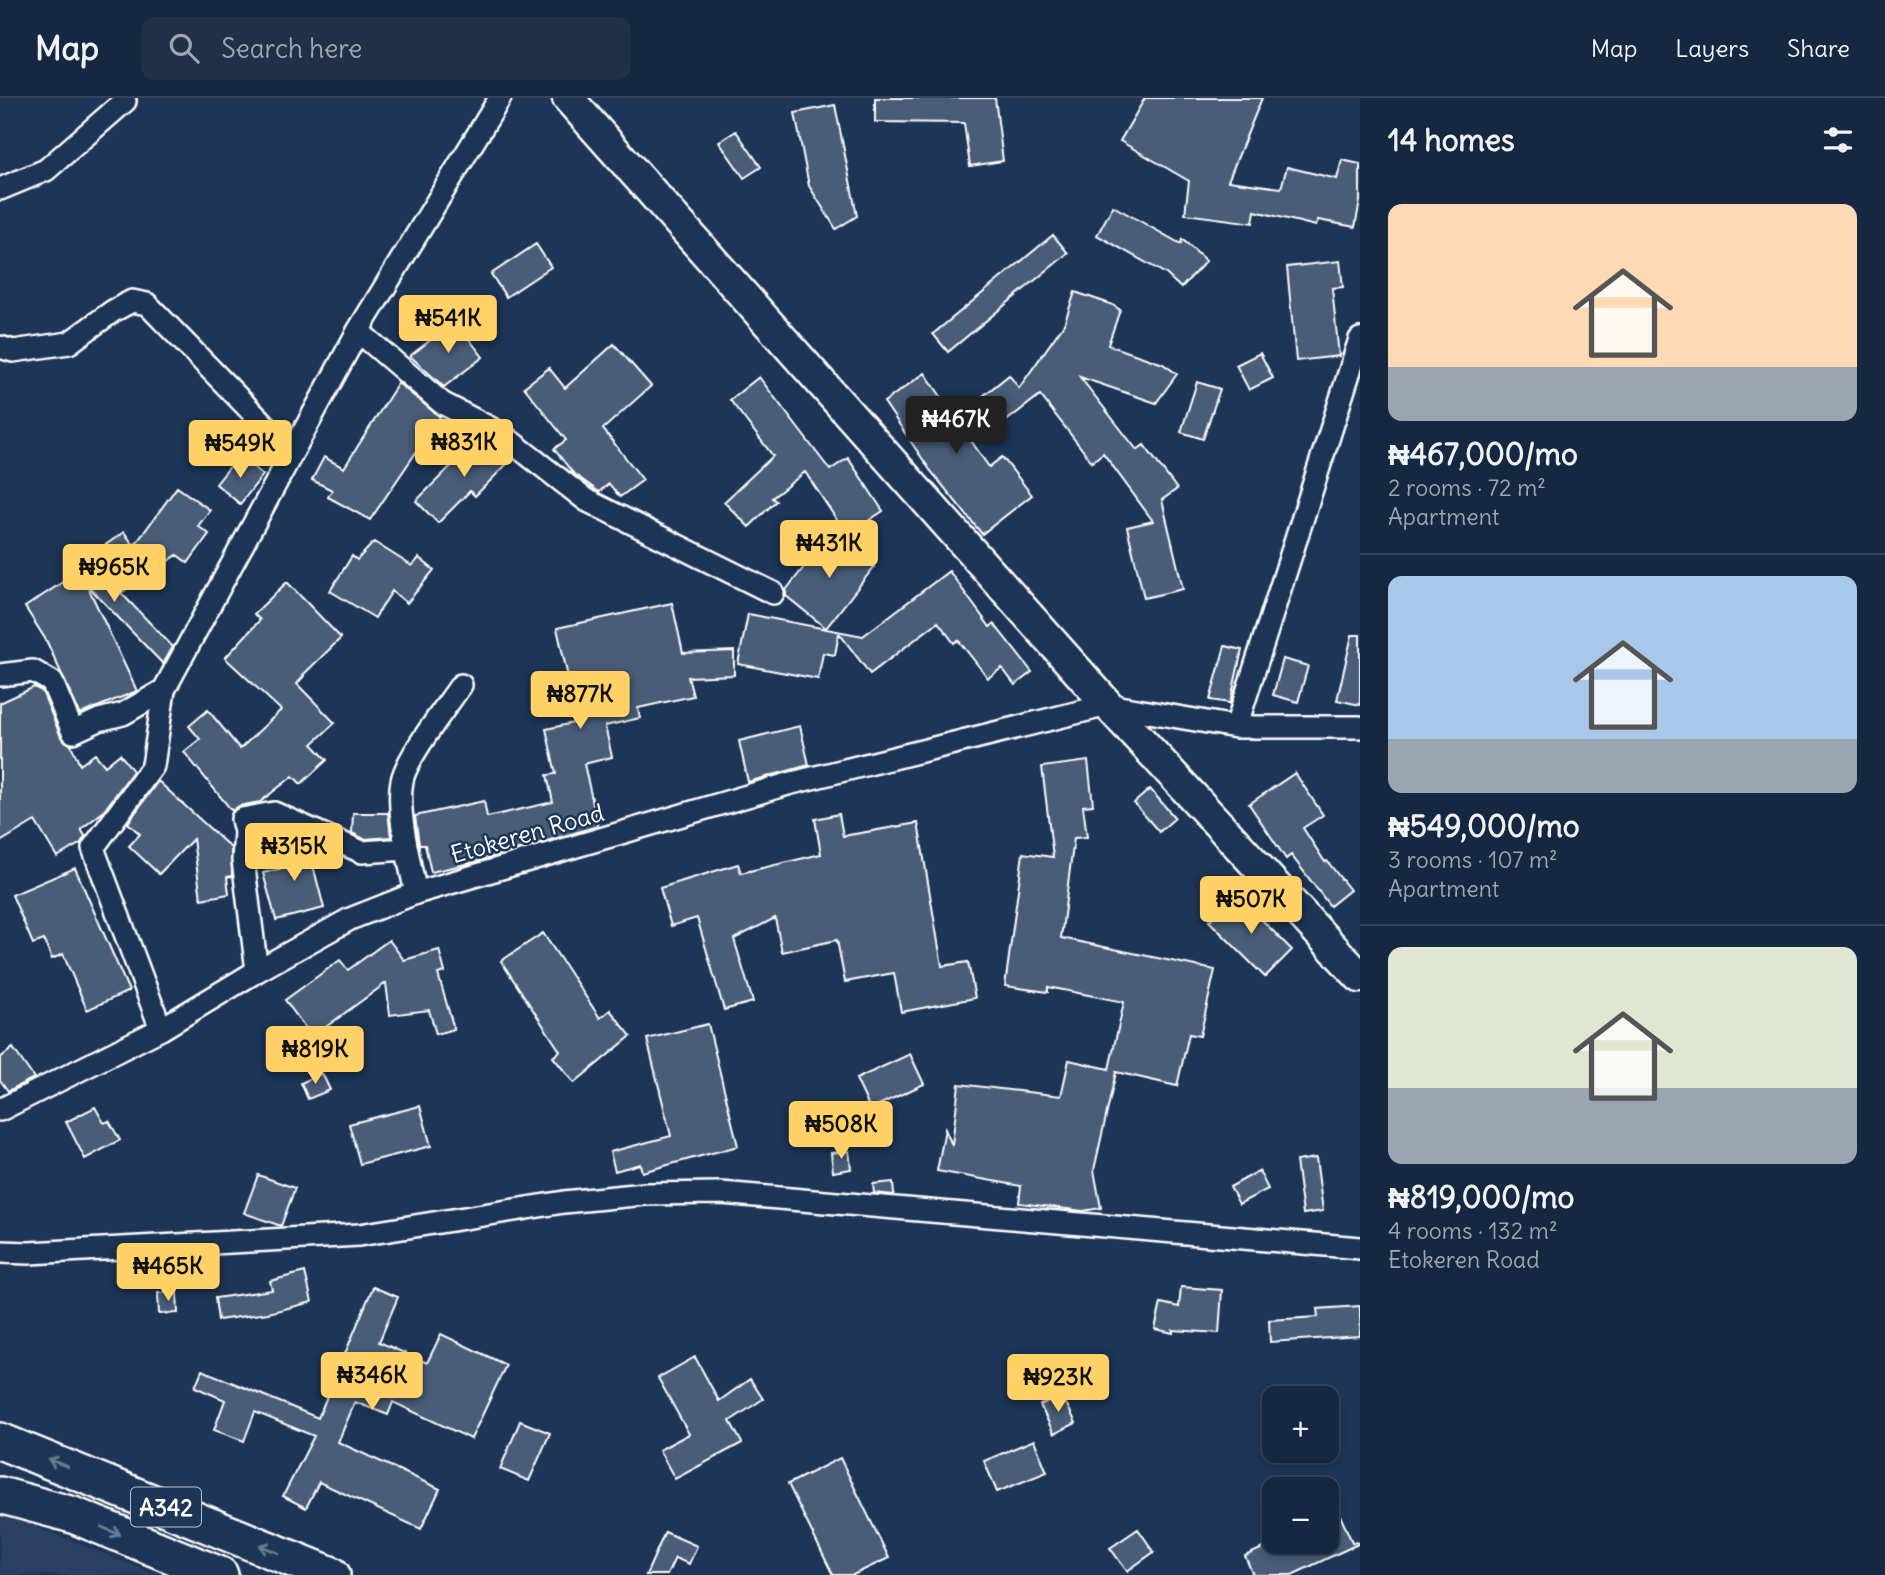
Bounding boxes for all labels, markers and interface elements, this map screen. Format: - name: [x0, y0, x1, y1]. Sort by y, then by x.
- search box: [141, 17, 631, 80]
- text: Map: [35, 27, 99, 69]
- icon: search: [165, 29, 203, 67]
- text: Search here: [221, 32, 362, 65]
- text: Map: [1591, 33, 1637, 63]
- text: Layers: [1675, 33, 1749, 63]
- text: Share: [1787, 33, 1850, 63]
- text: 14 homes: [1388, 121, 1515, 159]
- icon: filters: [1819, 121, 1857, 159]
- icon: home: [1560, 250, 1686, 376]
- pin: ₦541K: [399, 296, 497, 355]
- text: ₦541K: [415, 303, 481, 332]
- pin: ₦467K: [907, 396, 1005, 456]
- text: ₦467K: [922, 404, 990, 433]
- pin: ₦549K: [191, 420, 289, 480]
- pin: ₦831K: [415, 420, 513, 479]
- text: ₦831K: [431, 427, 497, 456]
- text: ₦549K: [205, 428, 275, 457]
- text: ₦467,000/mo: [1388, 435, 1578, 473]
- text: 2 rooms · 72 m²: [1388, 473, 1546, 502]
- text: Apartment: [1388, 502, 1500, 531]
- pin: ₦431K: [780, 520, 878, 580]
- text: ₦431K: [796, 528, 862, 557]
- pin: ₦965K: [65, 545, 163, 604]
- text: ₦965K: [79, 552, 149, 581]
- icon: home: [1560, 622, 1686, 748]
- pin: ₦877K: [531, 672, 629, 731]
- text: ₦877K: [547, 679, 613, 708]
- street label: Etokeren Road: [447, 797, 607, 869]
- text: ₦549,000/mo: [1388, 807, 1580, 845]
- pin: ₦315K: [245, 824, 343, 883]
- text: ₦315K: [261, 831, 327, 860]
- text: 3 rooms · 107 m²: [1388, 845, 1558, 874]
- text: Apartment: [1388, 874, 1500, 903]
- pin: ₦507K: [1202, 876, 1300, 936]
- text: ₦507K: [1216, 884, 1286, 913]
- icon: home: [1560, 993, 1686, 1119]
- pin: ₦819K: [266, 1026, 364, 1086]
- text: ₦819K: [282, 1034, 348, 1063]
- pin: ₦508K: [792, 1102, 890, 1161]
- text: ₦508K: [805, 1109, 877, 1138]
- text: ₦819,000/mo: [1388, 1178, 1574, 1216]
- text: 4 rooms · 132 m²: [1388, 1216, 1558, 1245]
- pin: ₦465K: [119, 1244, 217, 1303]
- text: Etokeren Road: [1388, 1245, 1540, 1274]
- text: ₦465K: [133, 1251, 203, 1280]
- pin: ₦346K: [323, 1352, 421, 1412]
- pin: ₦923K: [1009, 1354, 1107, 1414]
- text: ₦346K: [337, 1360, 407, 1389]
- text: ₦923K: [1023, 1362, 1093, 1391]
- map controls: [1262, 1386, 1339, 1554]
- button: +: [1262, 1386, 1339, 1463]
- one-way arrow: [48, 1456, 70, 1468]
- button: −: [1262, 1477, 1339, 1554]
- road number: A342: [131, 1488, 201, 1526]
- one-way arrow: [100, 1525, 122, 1538]
- one-way arrow: [259, 1542, 280, 1555]

